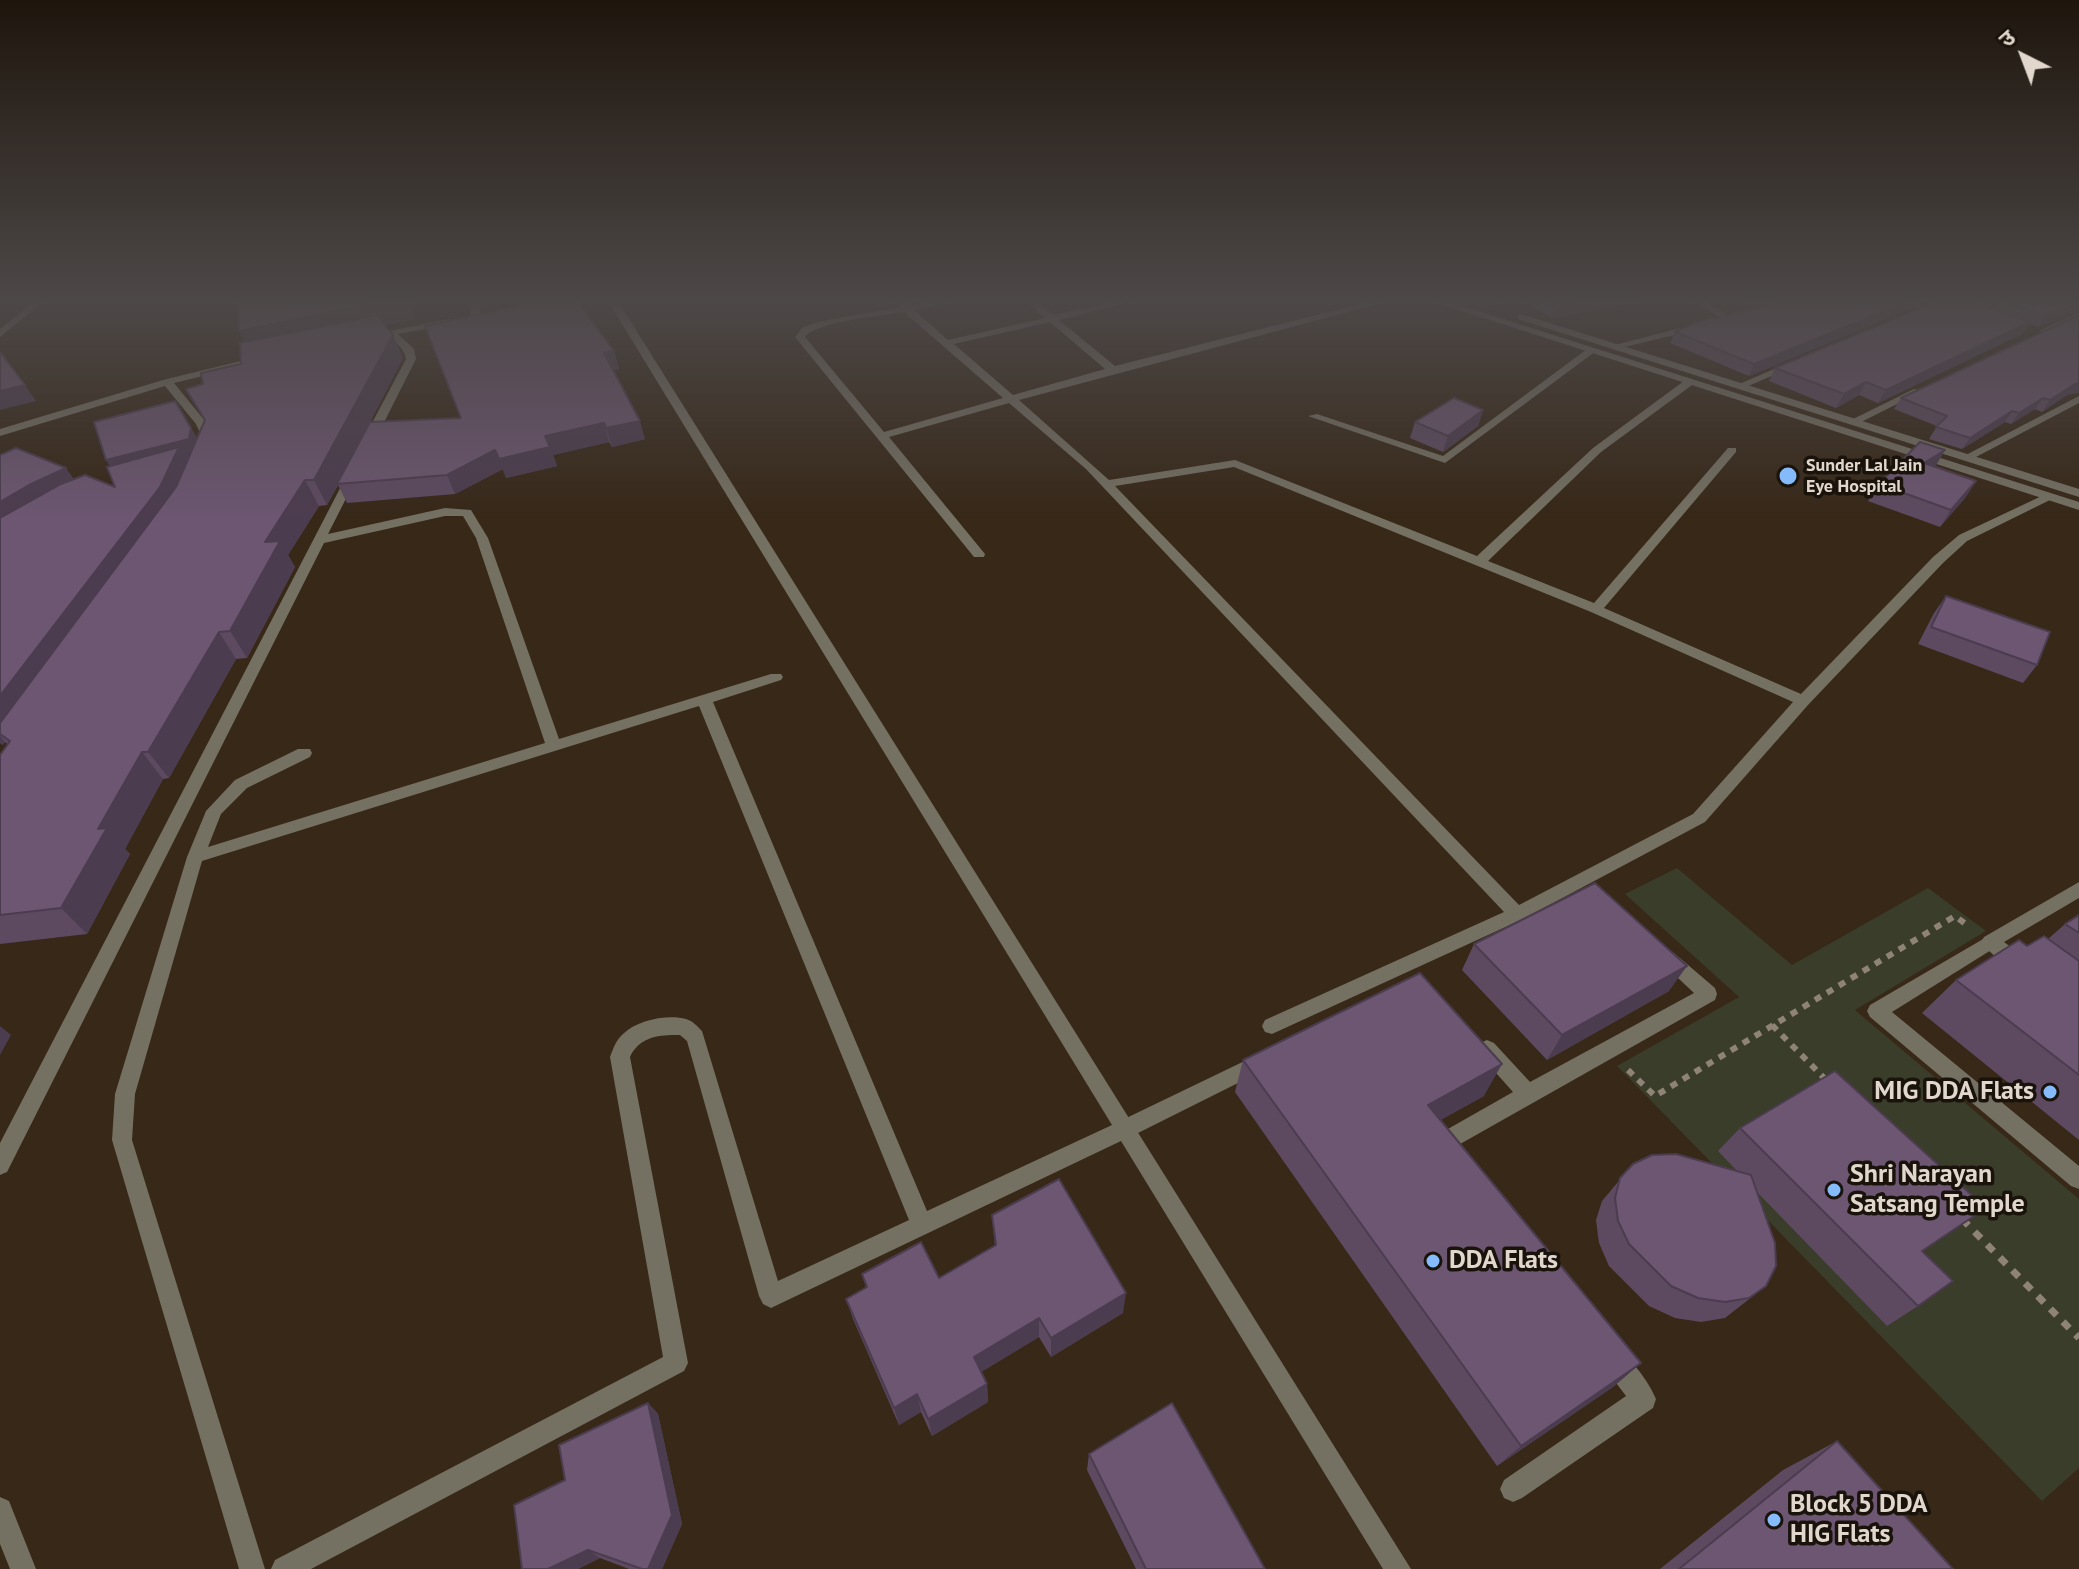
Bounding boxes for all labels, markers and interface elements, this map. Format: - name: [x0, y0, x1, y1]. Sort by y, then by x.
- north arrow: [1983, 16, 2063, 96]
- text: उ: [1993, 23, 2021, 53]
- place label: Sunder Lal Jain Eye Hospital: [1806, 455, 1922, 498]
- marker: Sunder Lal Jain Eye Hospital: [1777, 465, 1799, 487]
- place label: MIG DDA Flats: [1874, 1076, 2034, 1108]
- marker: MIG DDA Flats: [2041, 1083, 2059, 1101]
- place label: Shri Narayan Satsang Temple: [1850, 1159, 2025, 1220]
- marker: Shri Narayan Satsang Temple: [1825, 1181, 1843, 1199]
- place label: DDA Flats: [1449, 1245, 1558, 1277]
- marker: DDA Flats: [1424, 1252, 1442, 1270]
- place label: Block 5 DDA HIG Flats: [1790, 1489, 1928, 1550]
- marker: Block 5 DDA HIG Flats: [1765, 1511, 1783, 1529]

